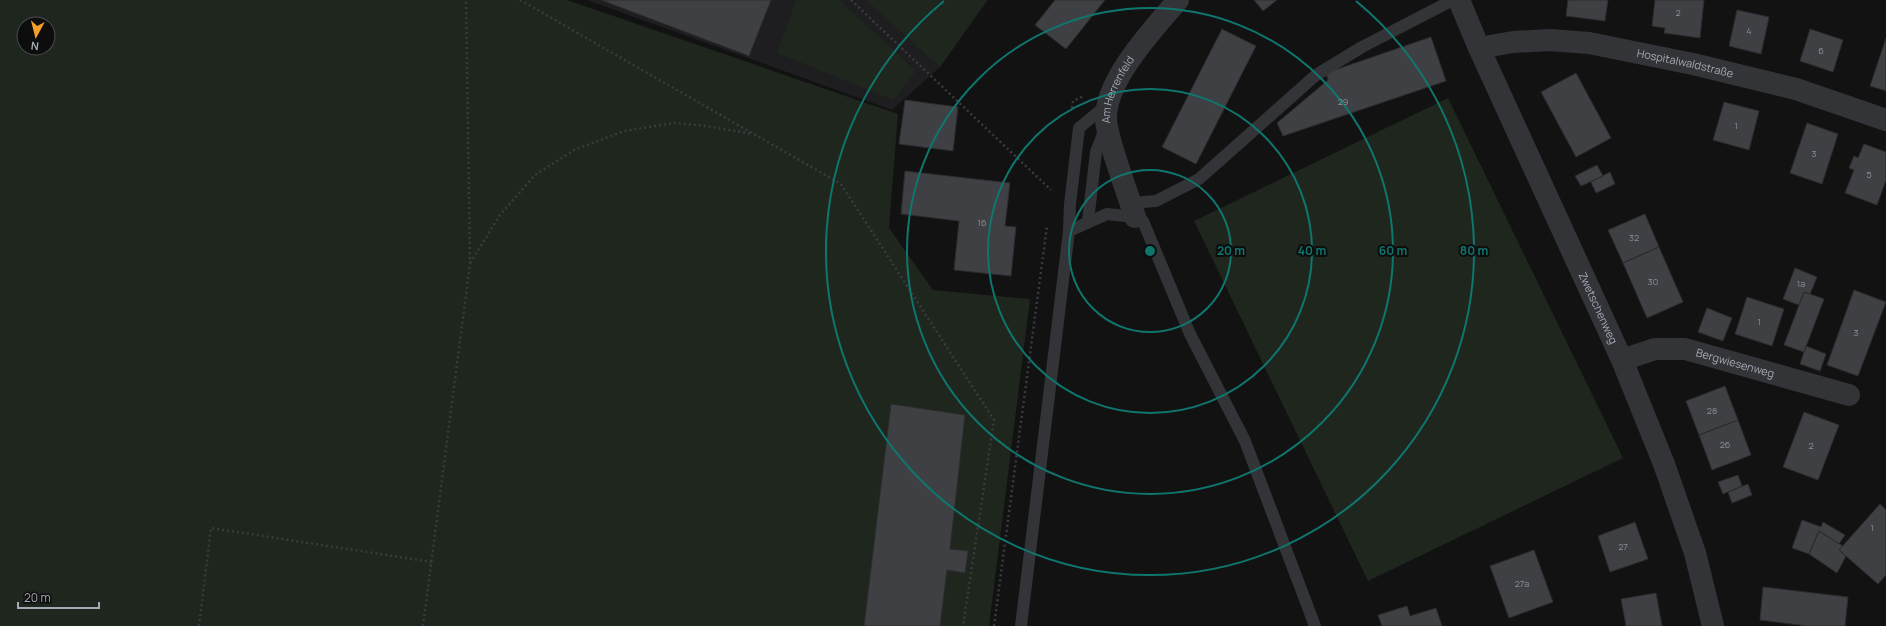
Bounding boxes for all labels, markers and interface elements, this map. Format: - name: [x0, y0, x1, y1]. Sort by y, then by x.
- house number: 2: [1675, 6, 1681, 19]
- north arrow: [16, 16, 56, 56]
- house number: 4: [1746, 24, 1752, 37]
- text: N: [30, 38, 40, 54]
- house number: 6: [1818, 44, 1824, 57]
- street label: Hospitalwaldstraße: [1636, 45, 1736, 81]
- street label: Am Herrenfeld: [1098, 53, 1137, 124]
- house number: 29: [1338, 95, 1348, 108]
- house number: 1: [1734, 119, 1738, 132]
- house number: 3: [1812, 147, 1817, 160]
- house number: 5: [1866, 168, 1872, 181]
- house number: 16: [977, 216, 987, 229]
- house number: 32: [1629, 231, 1639, 244]
- text: 20 m: [1217, 242, 1245, 259]
- text: 40 m: [1298, 242, 1326, 259]
- text: 60 m: [1379, 242, 1407, 259]
- text: 80 m: [1460, 242, 1488, 259]
- centre of rings: [1143, 244, 1157, 258]
- street label: Zwetschenweg: [1576, 269, 1622, 346]
- house number: 30: [1648, 275, 1658, 288]
- house number: 1a: [1797, 277, 1805, 290]
- house number: 1: [1757, 315, 1761, 328]
- house number: 3: [1854, 326, 1859, 339]
- street label: Bergwiesenweg: [1695, 345, 1776, 381]
- house number: 28: [1707, 404, 1717, 417]
- house number: 26: [1720, 438, 1731, 451]
- house number: 2: [1808, 439, 1814, 452]
- house number: 1: [1870, 521, 1874, 534]
- house number: 27: [1618, 540, 1628, 553]
- house number: 27a: [1515, 577, 1529, 590]
- scale bar: [18, 584, 99, 610]
- text: 20 m: [24, 589, 51, 606]

